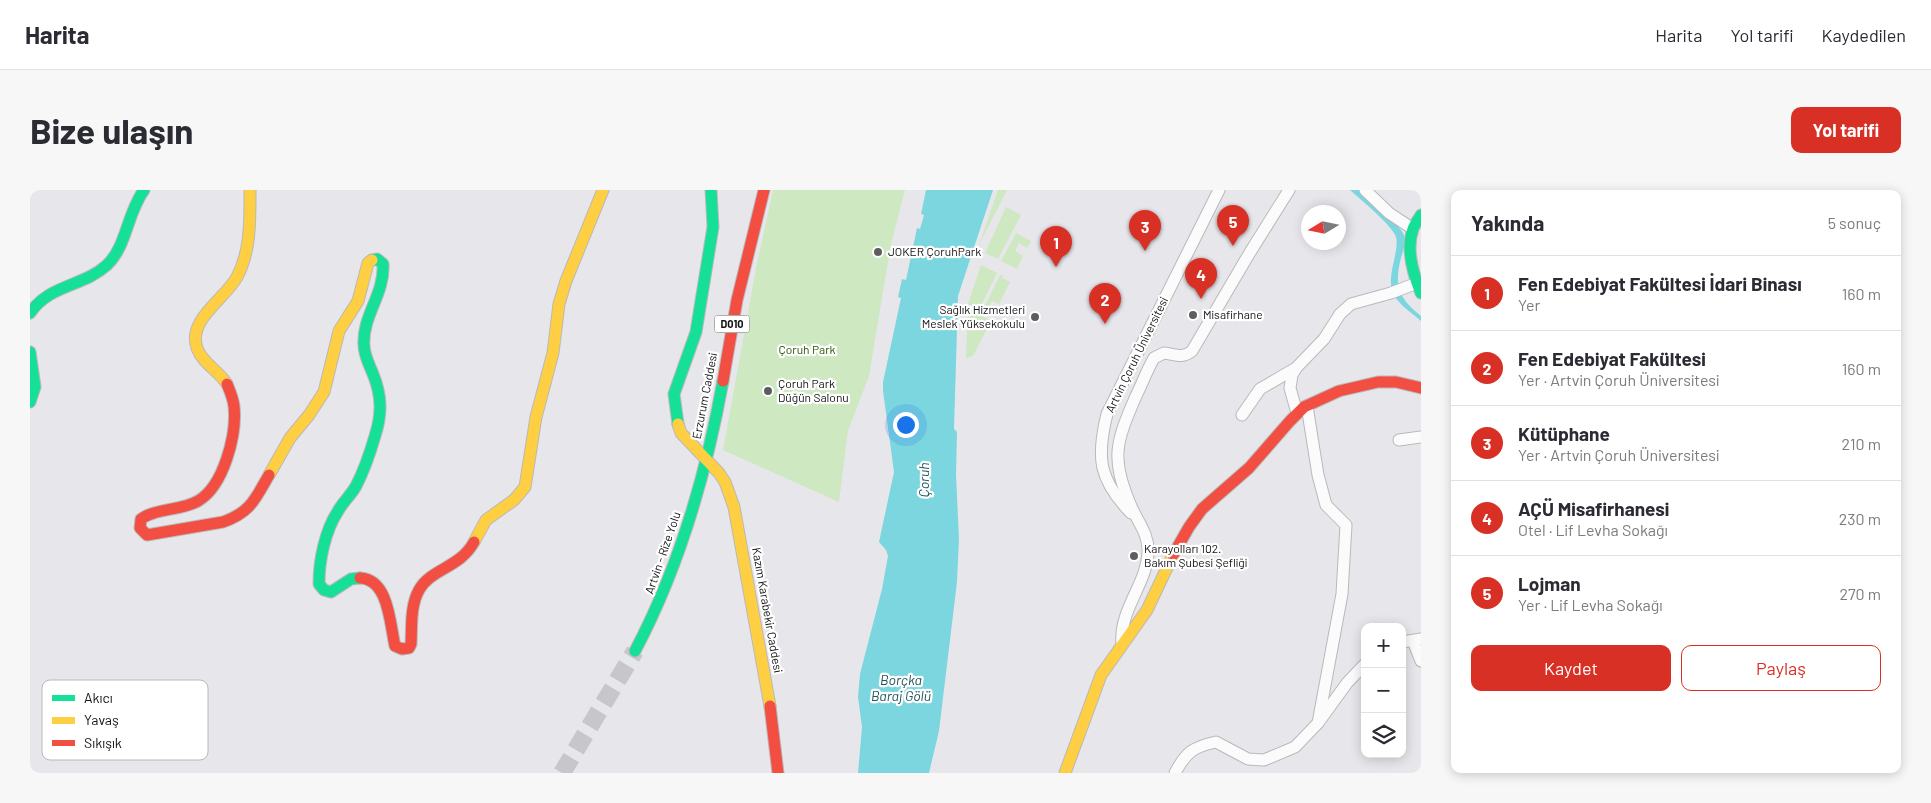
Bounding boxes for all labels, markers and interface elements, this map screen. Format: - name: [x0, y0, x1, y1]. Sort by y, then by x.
- text: Harita: [25, 20, 89, 49]
- text: Harita: [1655, 24, 1702, 46]
- text: Yol tarifi: [1730, 24, 1793, 46]
- text: Kaydedilen: [1821, 24, 1906, 46]
- button: Yol tarifi: [1791, 107, 1901, 153]
- text: Bize ulaşın: [30, 109, 193, 151]
- pin: 5: [1217, 205, 1249, 246]
- north arrow: [1301, 205, 1346, 250]
- pin: 3: [1129, 210, 1161, 251]
- text: Yakında: [1471, 210, 1544, 235]
- text: 5 sonuç: [1828, 213, 1881, 232]
- pin: 1: [1040, 226, 1072, 267]
- place label: JOKER ÇoruhPark: [888, 244, 981, 258]
- marker: JOKER ÇoruhPark: [872, 246, 884, 258]
- pin: 4: [1185, 258, 1217, 299]
- text: Fen Edebiyat Fakültesi İdari Binası: [1518, 272, 1802, 295]
- pin: 2: [1089, 283, 1121, 324]
- text: 1: [1484, 284, 1490, 303]
- text: 160 m: [1842, 284, 1881, 303]
- street label: Artvin Çoruh Üniversitesi: [1102, 294, 1170, 415]
- text: Yer: [1518, 295, 1540, 314]
- place label: Sağlık Hizmetleri Meslek Yüksekokulu: [922, 302, 1025, 330]
- place label: Misafirhane: [1203, 307, 1263, 321]
- marker: Misafirhane: [1187, 309, 1199, 321]
- marker: Sağlık Hizmetleri Meslek Yüksekokulu: [1029, 311, 1041, 323]
- road number: D010: [714, 316, 750, 332]
- park label: Çoruh Park: [778, 342, 836, 356]
- text: Fen Edebiyat Fakültesi: [1518, 347, 1706, 370]
- street label: Erzurum Caddesi: [689, 351, 719, 440]
- text: 2: [1483, 359, 1491, 378]
- text: 160 m: [1842, 359, 1881, 378]
- text: Yer · Artvin Çoruh Üniversitesi: [1518, 370, 1719, 389]
- place label: Çoruh Park Düğün Salonu: [778, 376, 849, 404]
- marker: Çoruh Park Düğün Salonu: [762, 385, 774, 397]
- your location: [893, 412, 919, 438]
- text: Kütüphane: [1518, 422, 1610, 445]
- text: 3: [1483, 434, 1491, 453]
- text: 210 m: [1842, 434, 1881, 453]
- text: Yer · Artvin Çoruh Üniversitesi: [1518, 445, 1719, 464]
- water label: Çoruh: [915, 462, 932, 498]
- text: AÇÜ Misafirhanesi: [1518, 497, 1669, 520]
- text: 4: [1482, 509, 1492, 528]
- text: 230 m: [1839, 509, 1881, 528]
- street label: Artvin - Rize Yolu: [641, 510, 683, 596]
- text: Otel · Lif Levha Sokağı: [1518, 520, 1668, 539]
- place label: Karayolları 102. Bakım Şubesi Şefliği: [1144, 541, 1247, 569]
- street label: Kazım Karabekir Caddesi: [750, 546, 786, 674]
- marker: Karayolları 102. Bakım Şubesi Şefliği: [1128, 550, 1140, 562]
- text: Lojman: [1518, 572, 1581, 595]
- text: 5: [1483, 584, 1491, 603]
- text: 270 m: [1839, 584, 1881, 603]
- text: Yer · Lif Levha Sokağı: [1518, 595, 1663, 614]
- map controls: [1361, 623, 1406, 758]
- button: +: [1361, 623, 1406, 668]
- button: Kaydet: [1471, 645, 1671, 691]
- button: Paylaş: [1681, 645, 1881, 691]
- button: −: [1361, 668, 1406, 713]
- water label: Borçka Baraj Gölü: [871, 671, 931, 704]
- legend: [42, 680, 208, 760]
- text: Akıcı: [84, 689, 113, 706]
- text: Yavaş: [84, 711, 119, 728]
- button: layers: [1361, 713, 1406, 758]
- text: Sıkışık: [84, 734, 122, 751]

